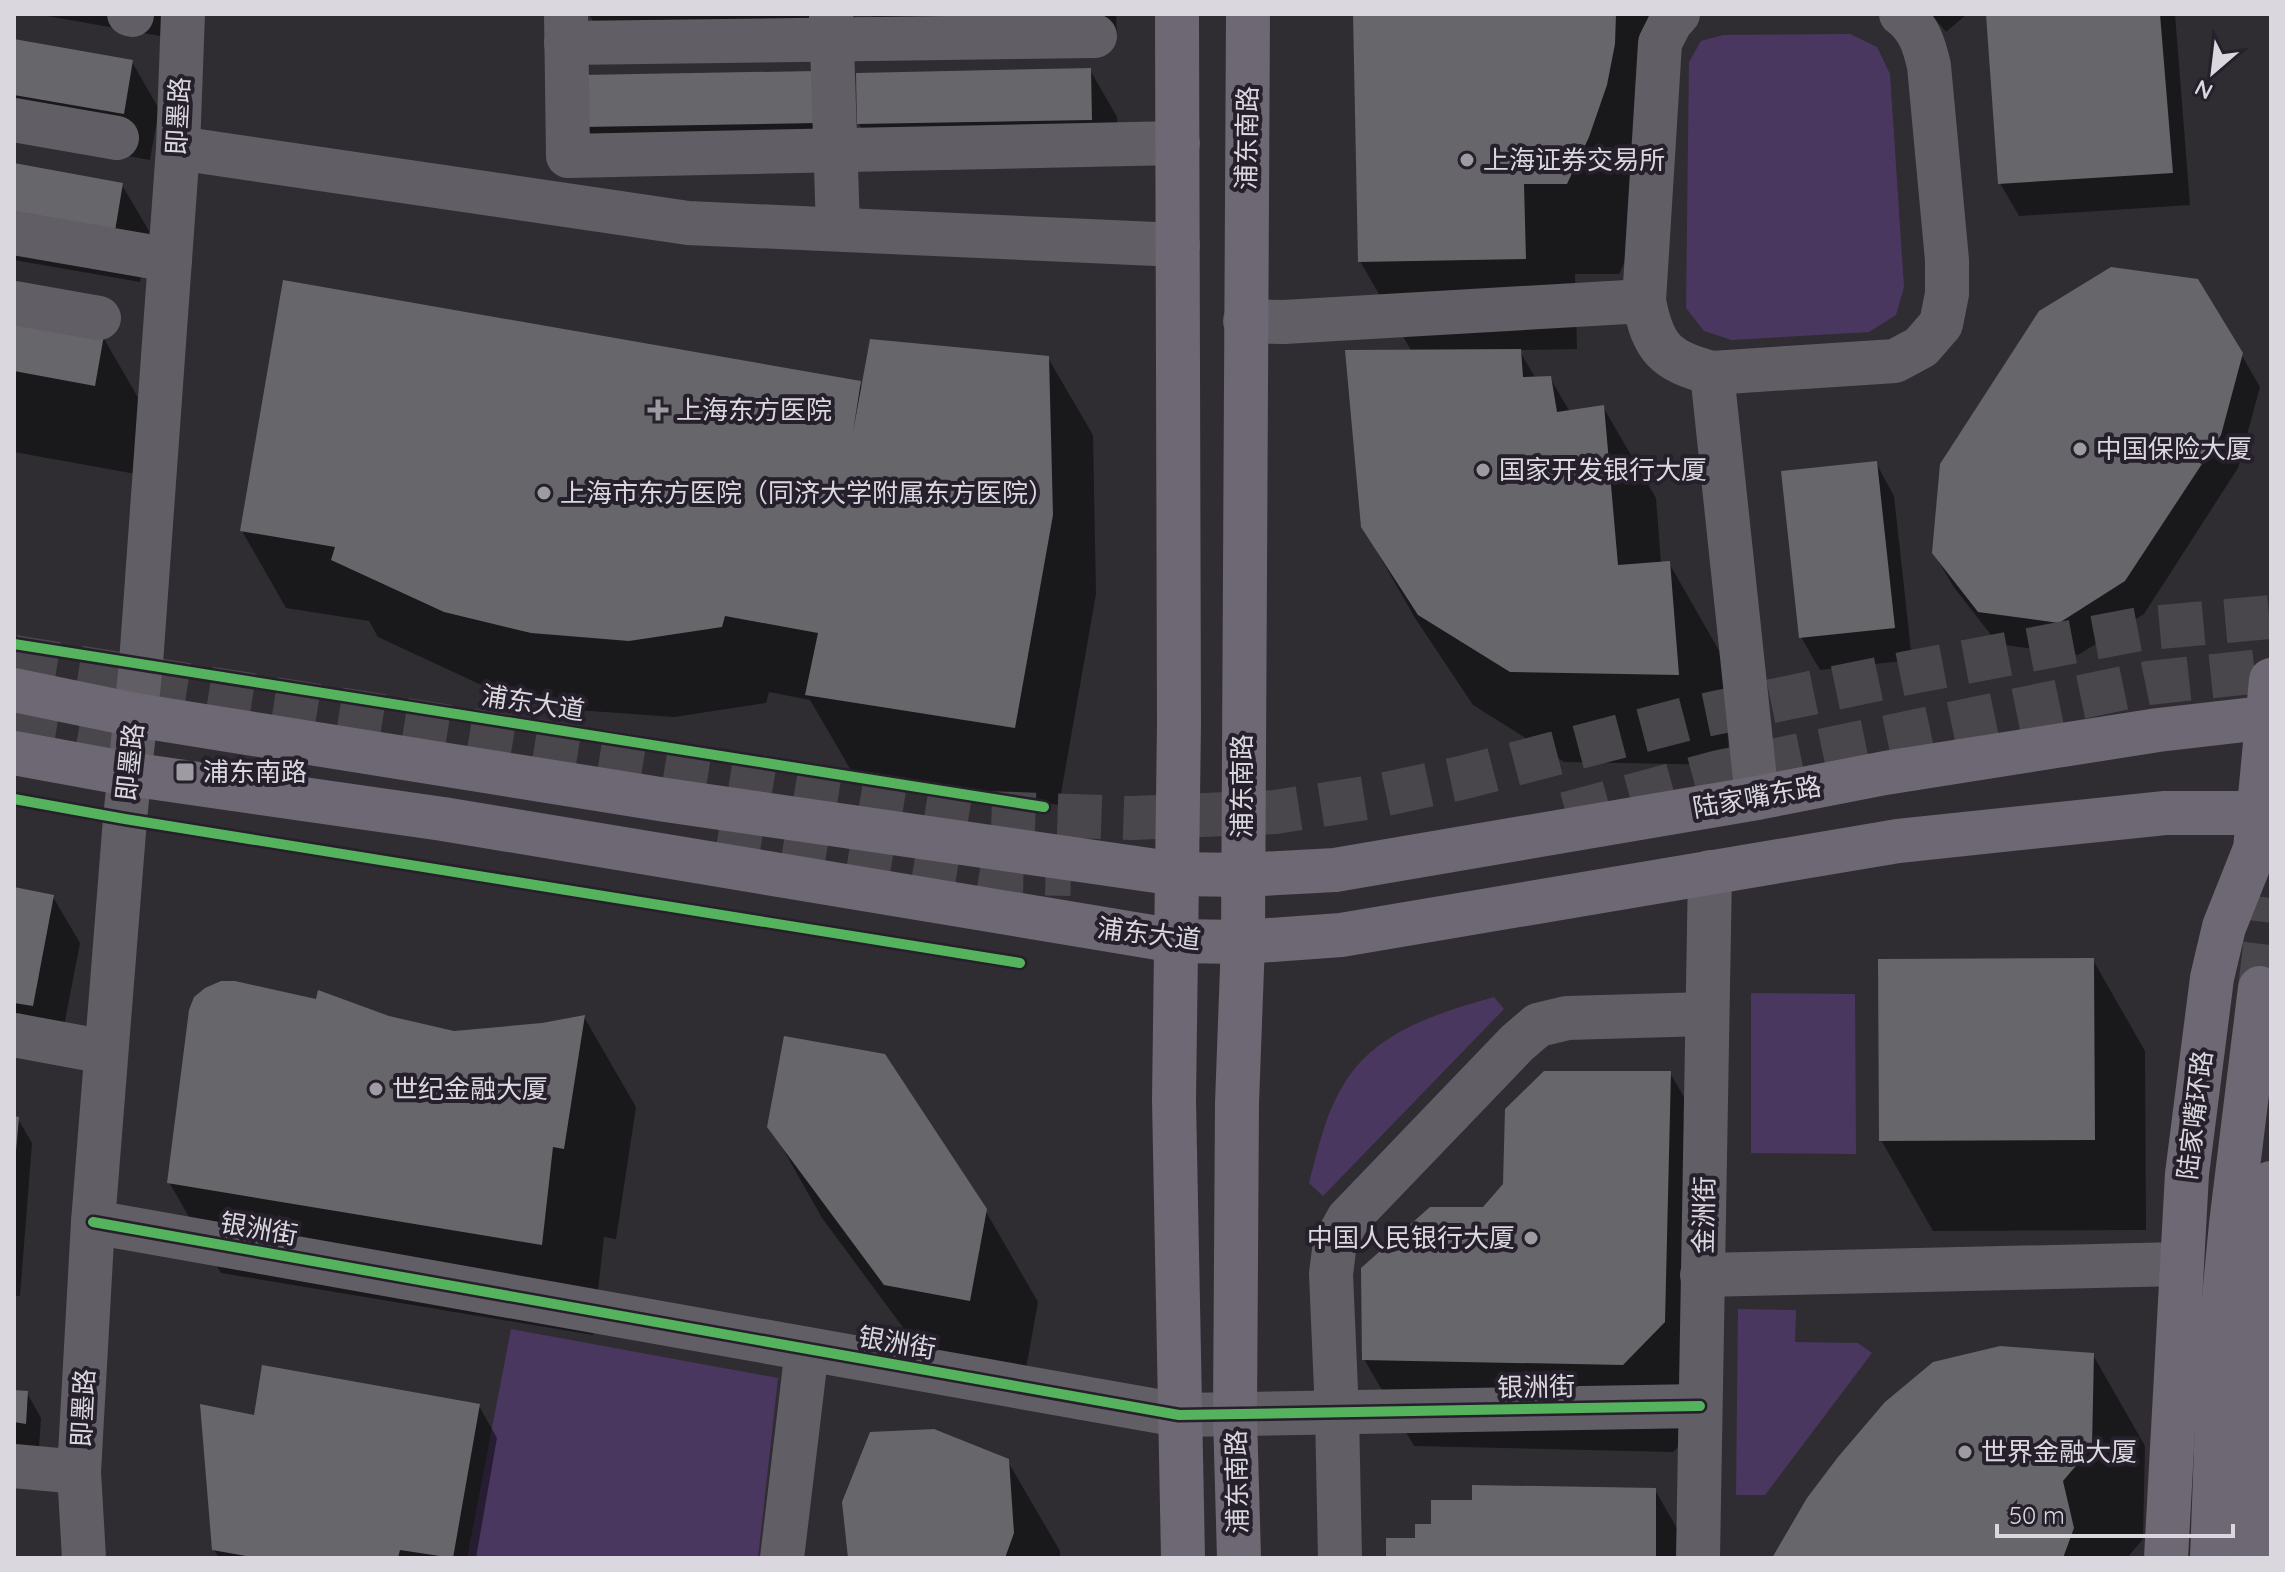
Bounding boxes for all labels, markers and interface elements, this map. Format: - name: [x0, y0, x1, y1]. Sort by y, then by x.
- north arrow: [2173, 32, 2253, 112]
- text: N: [2190, 74, 2217, 106]
- street label: 即墨路: [159, 76, 196, 156]
- street label: 浦东南路: [1229, 86, 1264, 190]
- place label: 上海证券交易所: [1483, 143, 1665, 176]
- marker: 上海证券交易所: [1458, 151, 1476, 169]
- place label: 上海东方医院: [676, 393, 832, 426]
- marker: 上海东方医院: [647, 399, 669, 421]
- place label: 中国保险大厦: [2096, 432, 2252, 465]
- marker: 中国保险大厦: [2071, 440, 2089, 458]
- place label: 国家开发银行大厦: [1499, 453, 1707, 486]
- marker: 国家开发银行大厦: [1474, 461, 1492, 479]
- place label: 上海市东方医院（同济大学附属东方医院）: [560, 476, 1054, 509]
- marker: 上海市东方医院（同济大学附属东方医院）: [535, 484, 553, 502]
- street label: 浦东大道: [479, 678, 587, 727]
- street label: 即墨路: [109, 721, 150, 802]
- street label: 浦东南路: [1225, 734, 1258, 838]
- place label: 浦东南路: [203, 755, 307, 788]
- marker: 浦东南路: [174, 761, 196, 783]
- street label: 陆家嘴东路: [1690, 769, 1824, 824]
- street label: 浦东大道: [1095, 911, 1203, 956]
- street label: 陆家嘴环路: [2170, 1048, 2219, 1181]
- place label: 世纪金融大厦: [392, 1072, 548, 1105]
- marker: 世纪金融大厦: [367, 1080, 385, 1098]
- street label: 金洲街: [1686, 1176, 1721, 1254]
- street label: 银洲街: [218, 1205, 300, 1252]
- place label: 中国人民银行大厦: [1307, 1221, 1515, 1254]
- marker: 中国人民银行大厦: [1522, 1229, 1540, 1247]
- street label: 银洲街: [856, 1319, 938, 1366]
- street label: 即墨路: [64, 1368, 101, 1448]
- street label: 银洲街: [1497, 1369, 1575, 1404]
- street label: 浦东南路: [1219, 1430, 1254, 1534]
- place label: 世界金融大厦: [1981, 1435, 2137, 1468]
- marker: 世界金融大厦: [1956, 1443, 1974, 1461]
- scale bar: [1997, 1488, 2233, 1538]
- text: 50 m: [2009, 1500, 2065, 1530]

